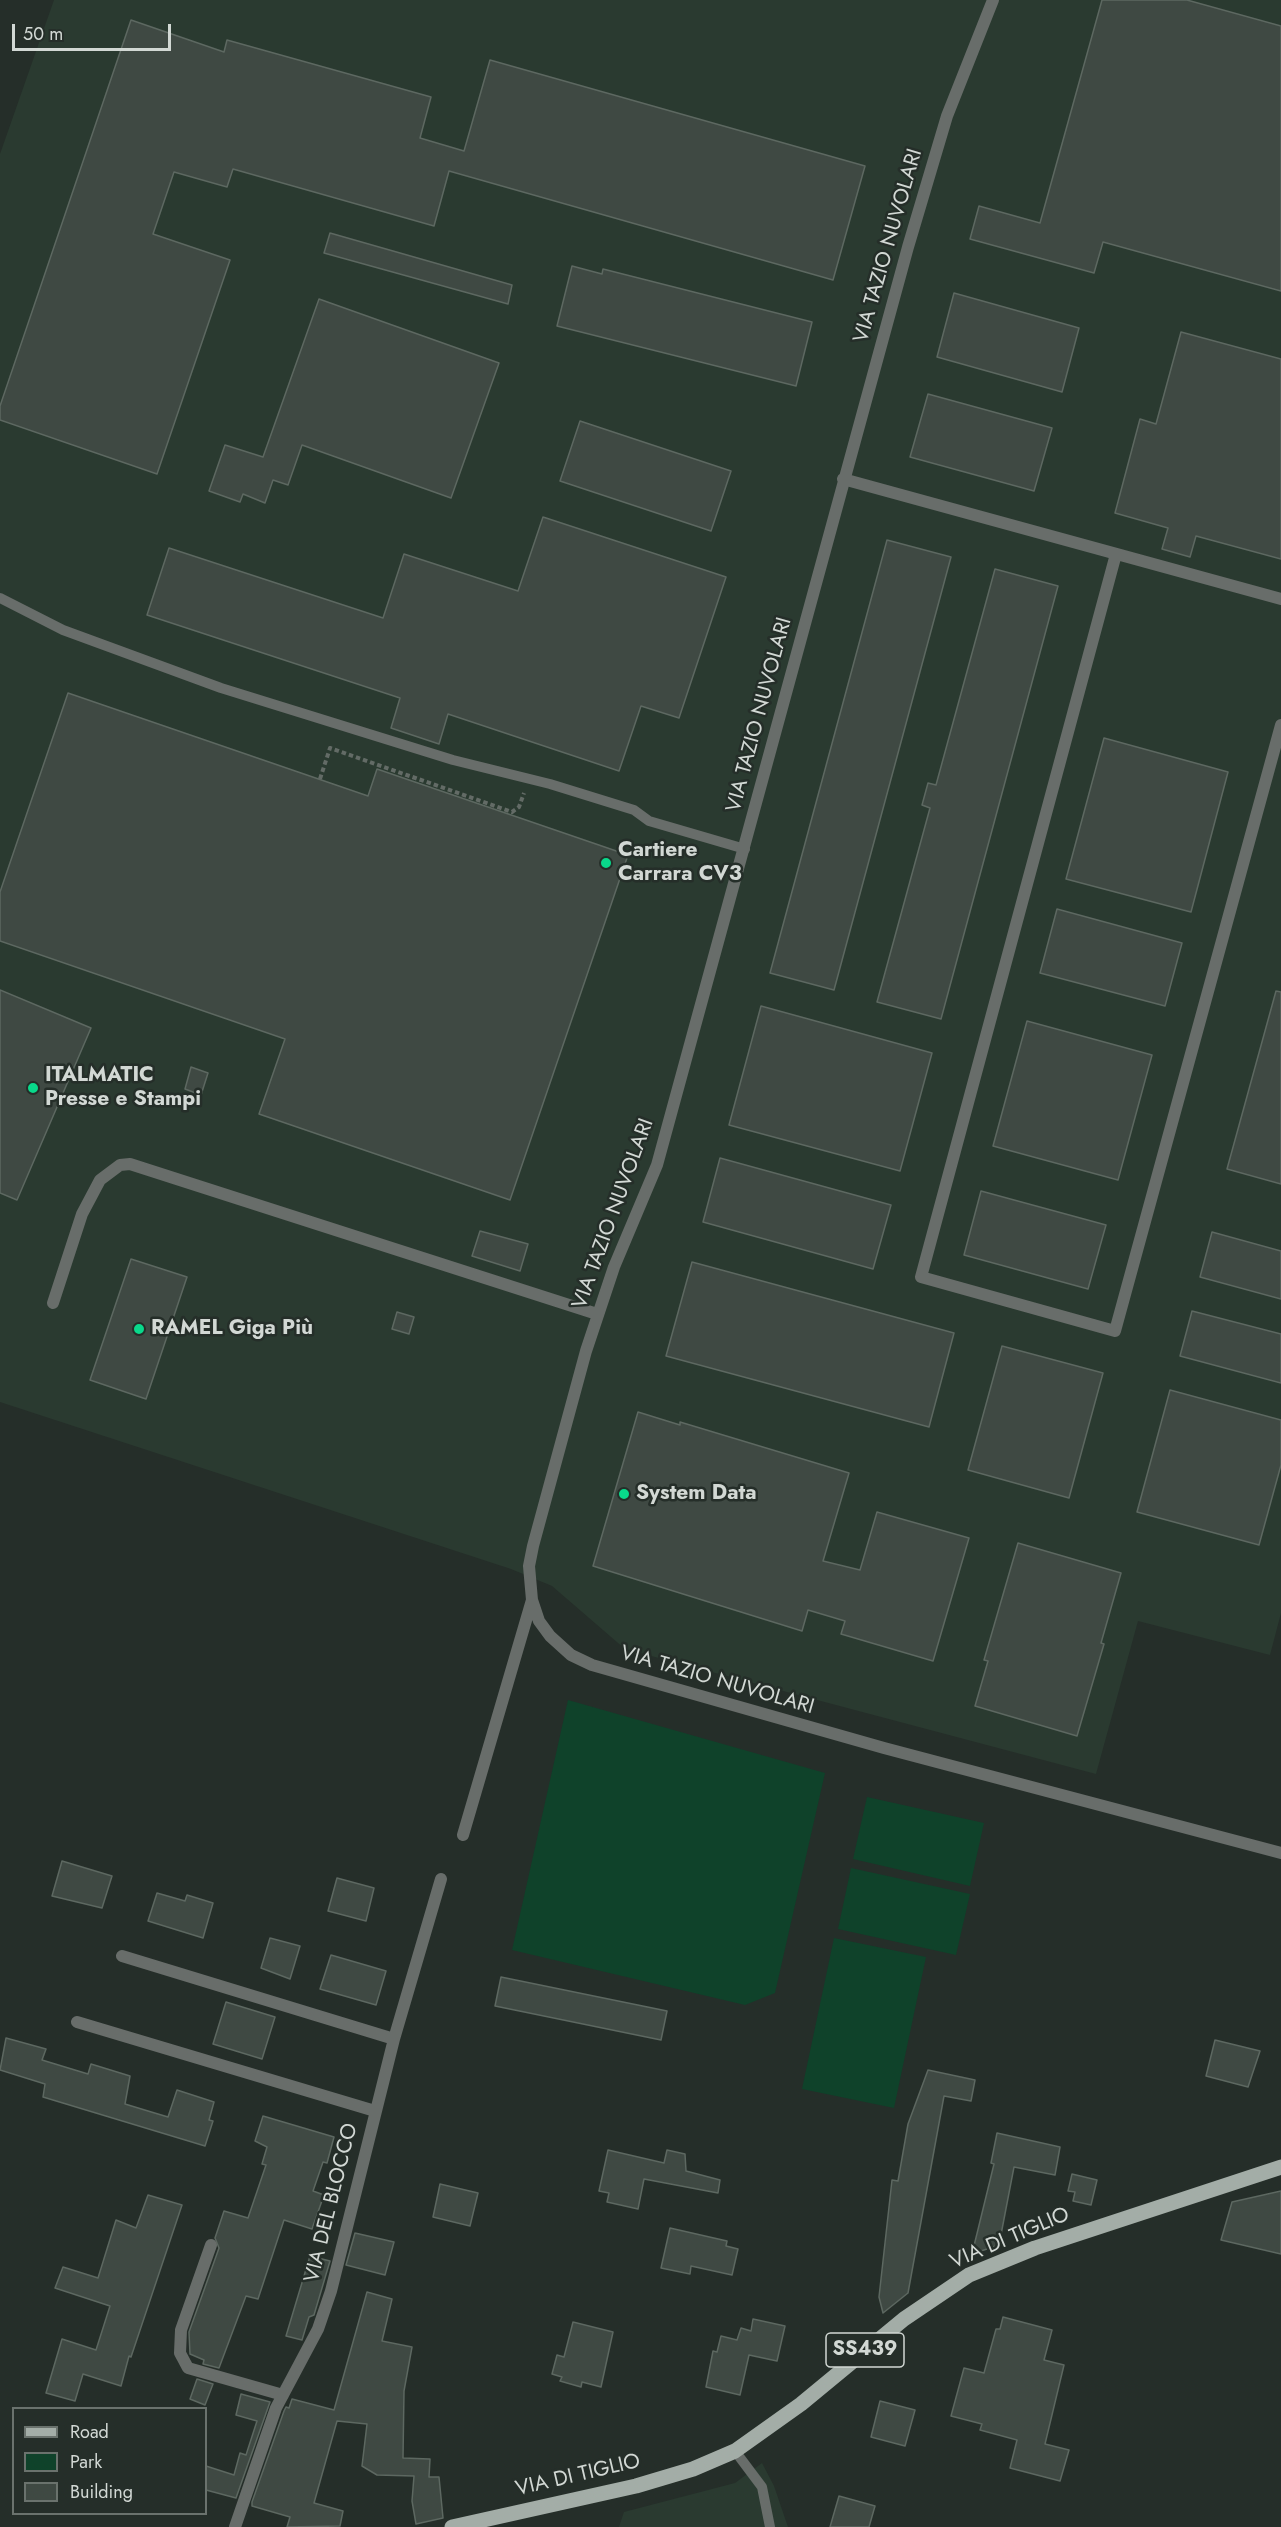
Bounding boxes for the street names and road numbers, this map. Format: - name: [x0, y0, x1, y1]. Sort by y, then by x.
- street label: VIA TAZIO NUVOLARI: [849, 146, 929, 346]
- street label: VIA TAZIO NUVOLARI: [722, 615, 798, 815]
- street label: VIA TAZIO NUVOLARI: [568, 1115, 660, 1313]
- street label: VIA TAZIO NUVOLARI: [617, 1641, 817, 1721]
- street label: VIA DEL BLOCCO: [300, 2121, 364, 2285]
- street label: VIA DI TIGLIO: [947, 2203, 1073, 2275]
- road number: SS439: [826, 2333, 904, 2367]
- street label: VIA DI TIGLIO: [513, 2449, 643, 2503]

